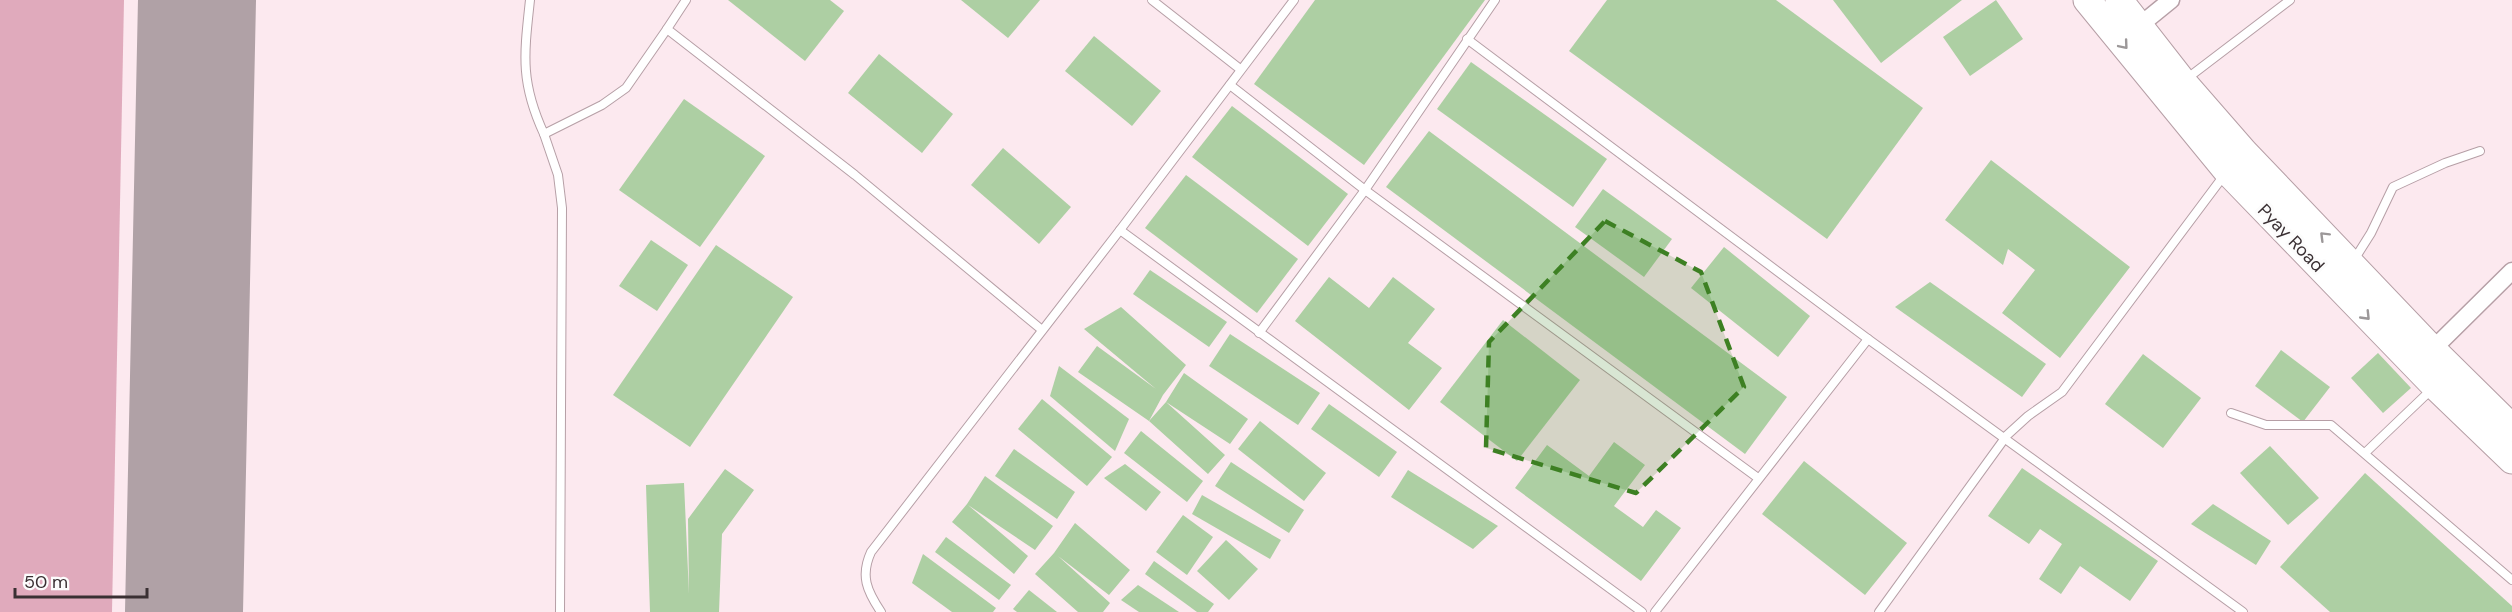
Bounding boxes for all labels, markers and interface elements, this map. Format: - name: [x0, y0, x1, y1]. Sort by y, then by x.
- one-way arrow: [2117, 38, 2128, 49]
- street label: Pyay Road: [2252, 199, 2330, 277]
- one-way arrow: [2321, 233, 2332, 244]
- one-way arrow: [2359, 309, 2370, 319]
- scale bar: [15, 561, 147, 599]
- text: 50 m: [24, 570, 68, 594]

